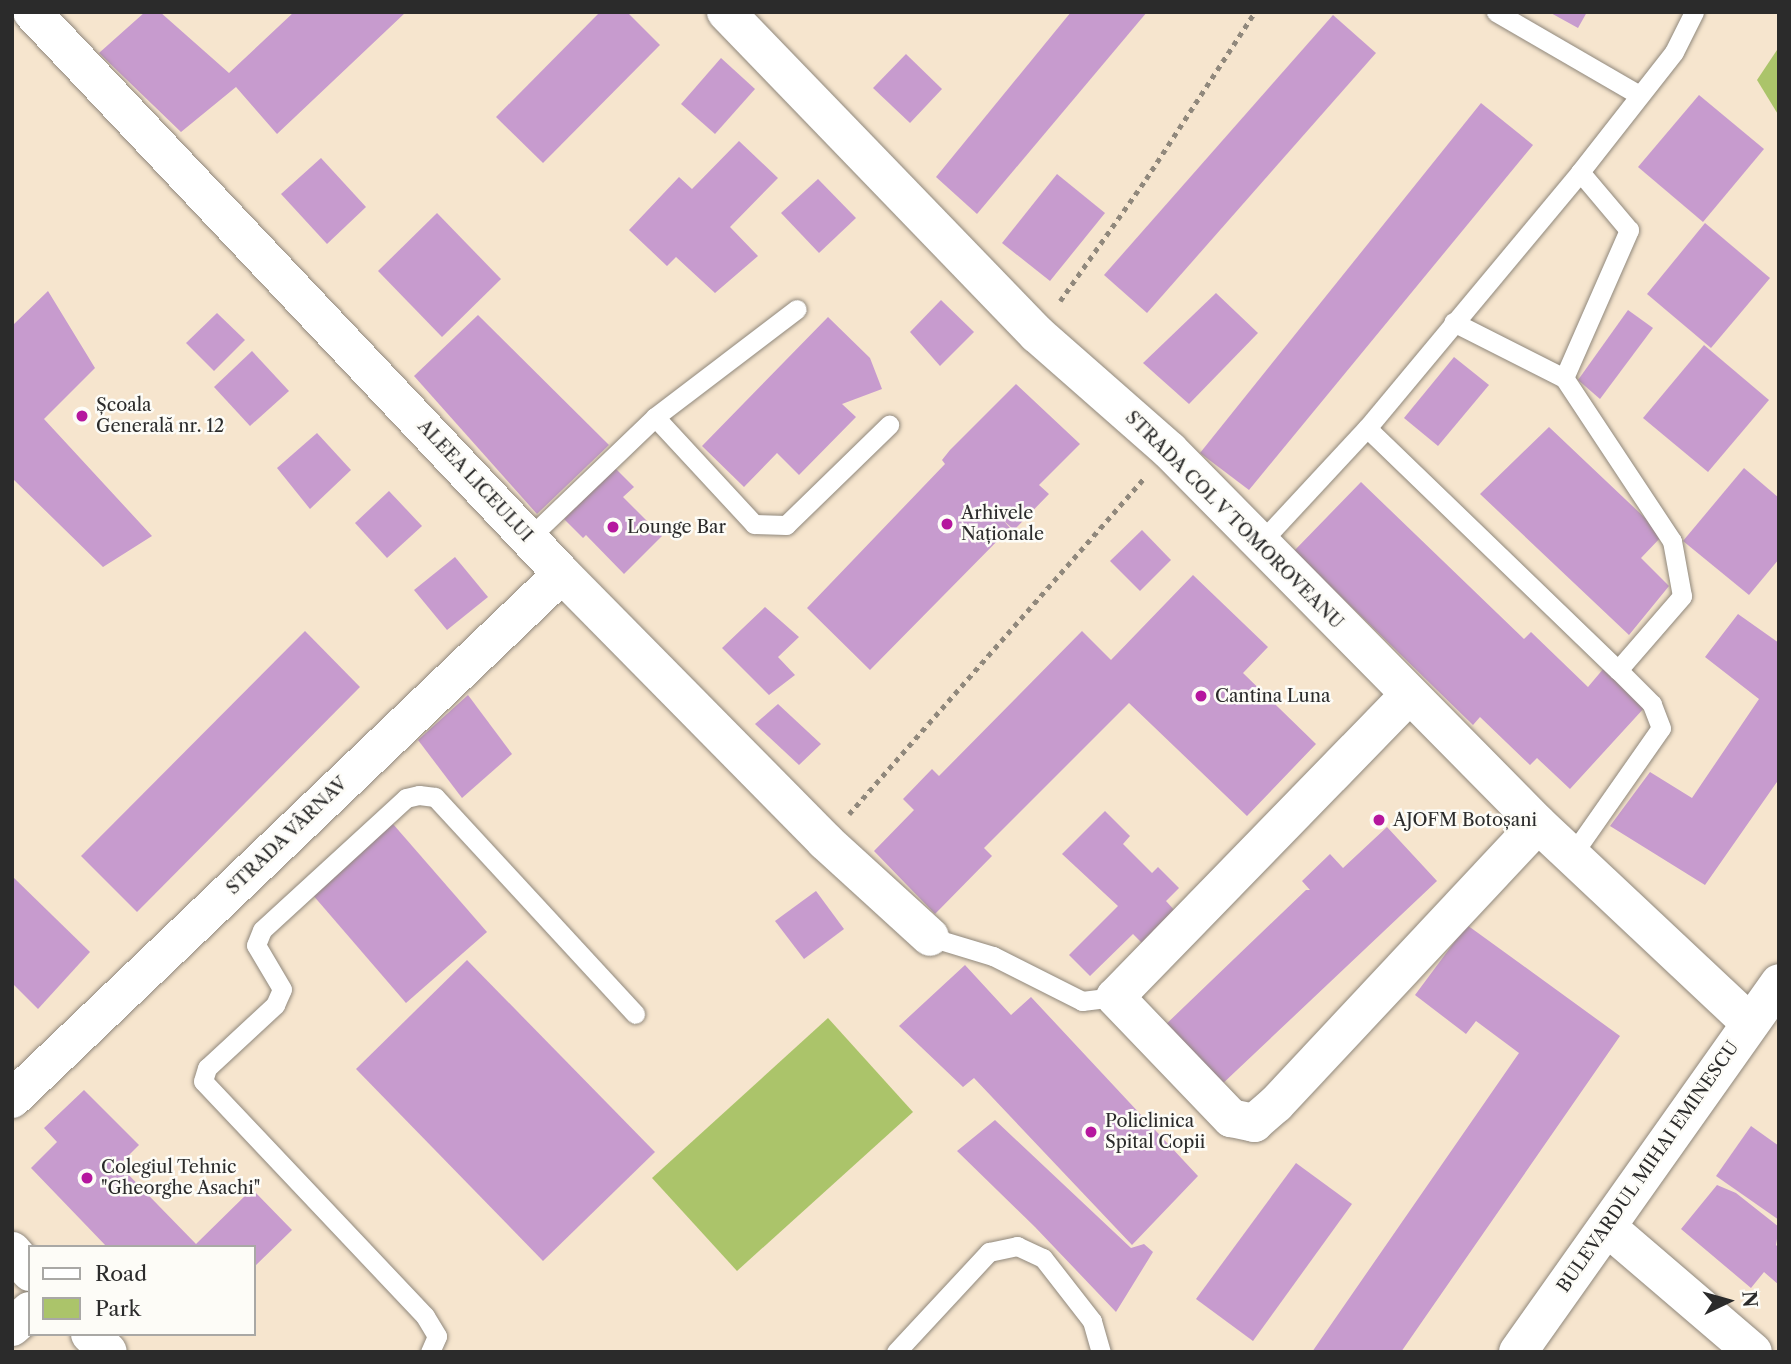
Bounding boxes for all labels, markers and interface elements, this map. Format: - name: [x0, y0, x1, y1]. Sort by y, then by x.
- place label: Școala Generală nr. 12: [96, 395, 224, 438]
- street label: STRADA COL V TOMOROVEANU: [1120, 406, 1348, 634]
- marker: Școala Generală nr. 12: [74, 408, 90, 424]
- street label: ALEEA LICEULUI: [413, 416, 537, 546]
- place label: Arhivele Naționale: [961, 503, 1044, 546]
- place label: Lounge Bar: [627, 516, 726, 538]
- marker: Arhivele Naționale: [939, 516, 955, 532]
- marker: Lounge Bar: [605, 519, 621, 535]
- place label: Cantina Luna: [1215, 685, 1331, 707]
- marker: Cantina Luna: [1193, 688, 1209, 704]
- street label: STRADA VÂRNAV: [222, 772, 352, 900]
- place label: AJOFM Botoșani: [1393, 809, 1537, 831]
- marker: AJOFM Botoșani: [1371, 812, 1387, 828]
- street label: BULEVARDUL MIHAI EMINESCU: [1553, 1037, 1743, 1297]
- place label: Policlinica Spital Copii: [1105, 1111, 1205, 1154]
- marker: Policlinica Spital Copii: [1083, 1124, 1099, 1140]
- place label: Colegiul Tehnic "Gheorghe Asachi": [101, 1157, 261, 1200]
- marker: Colegiul Tehnic "Gheorghe Asachi": [79, 1170, 95, 1186]
- legend: [28, 1245, 256, 1336]
- text: Road: [95, 1261, 147, 1286]
- north arrow: [1693, 1266, 1763, 1336]
- text: N: [1737, 1290, 1762, 1308]
- text: Park: [95, 1296, 141, 1321]

